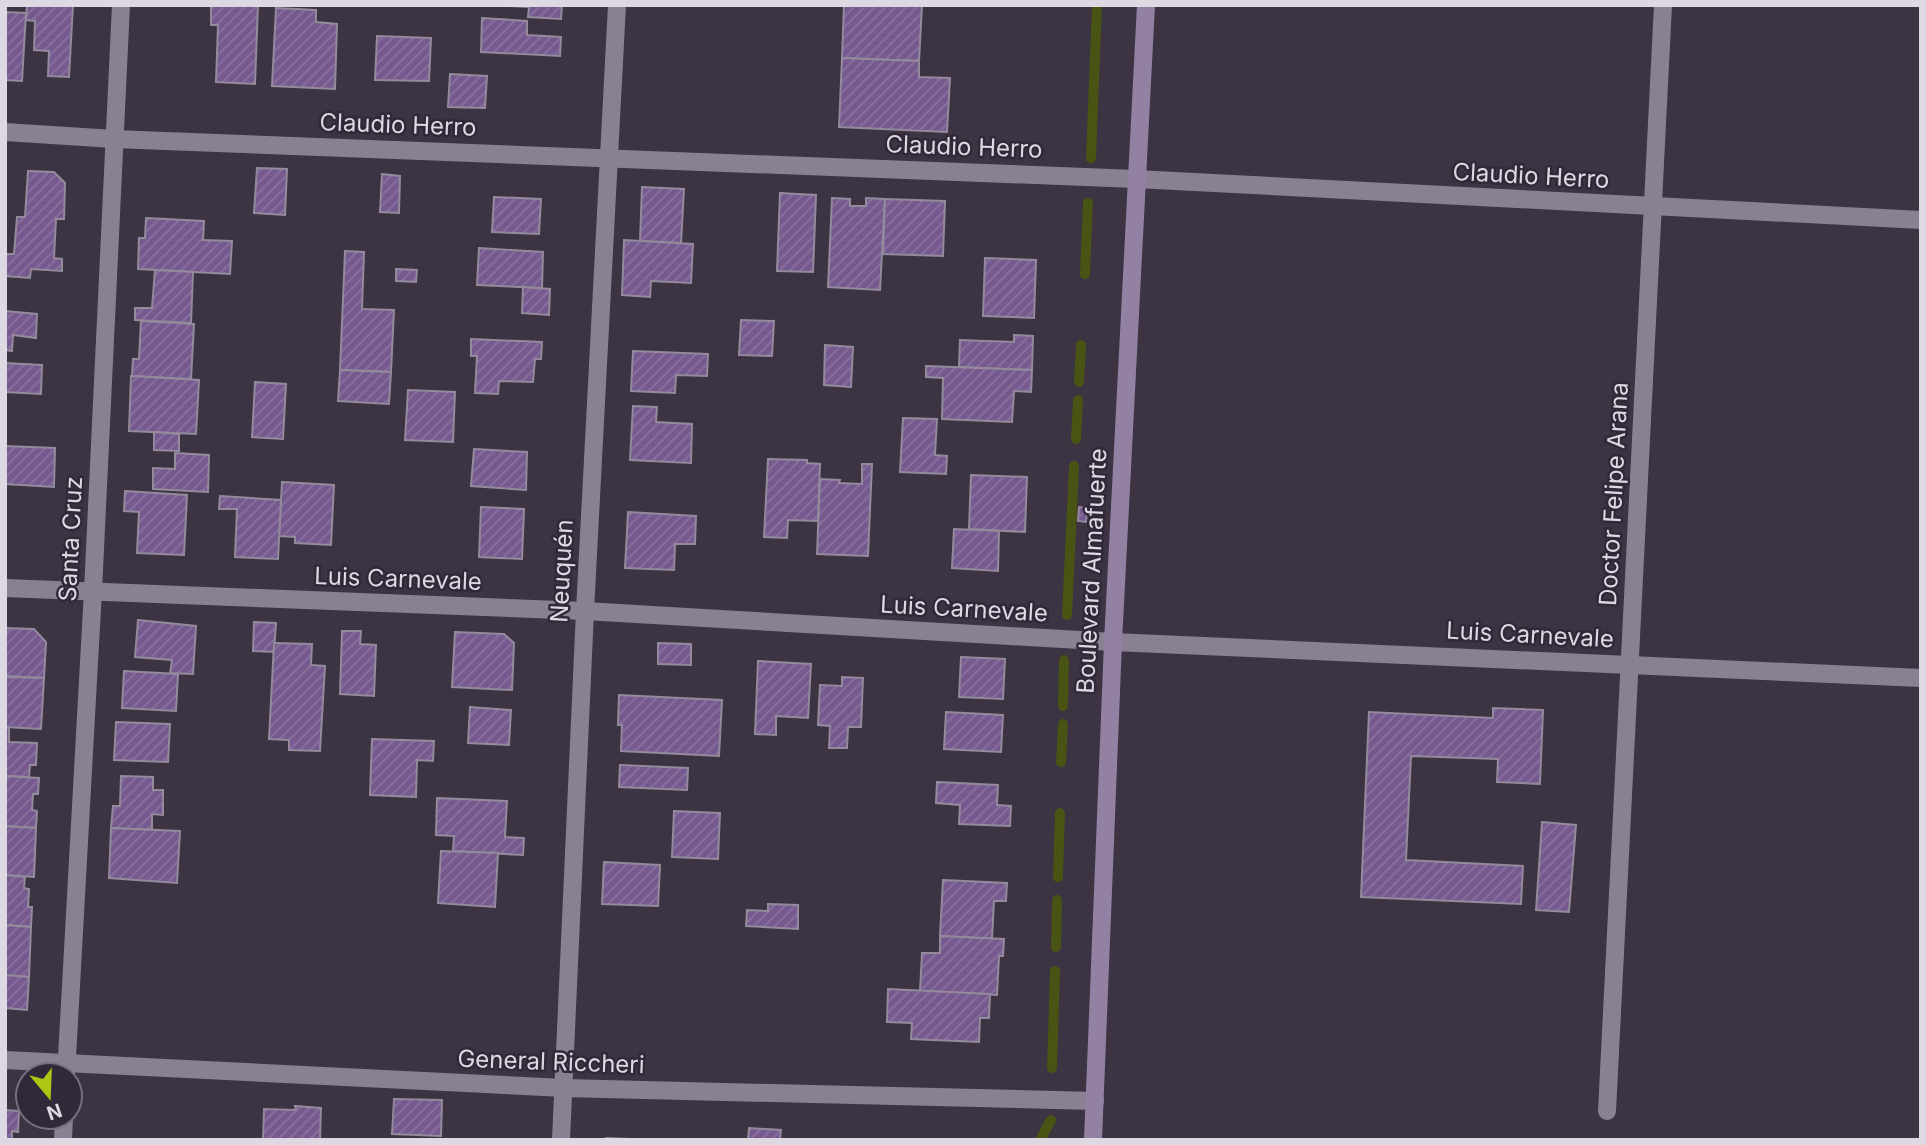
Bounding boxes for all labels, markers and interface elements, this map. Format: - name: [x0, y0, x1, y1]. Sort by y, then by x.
- street label: Claudio Herro: [319, 107, 477, 142]
- street label: Claudio Herro: [885, 129, 1043, 164]
- street label: Claudio Herro: [1452, 157, 1610, 194]
- street label: Doctor Felipe Arana: [1593, 381, 1634, 607]
- street label: Boulevard Almafuerte: [1071, 448, 1112, 694]
- street label: Santa Cruz: [53, 476, 88, 602]
- street label: Neuquén: [544, 519, 579, 623]
- street label: Luis Carnevale: [314, 561, 482, 596]
- street label: Luis Carnevale: [879, 590, 1049, 627]
- street label: Luis Carnevale: [1445, 616, 1615, 653]
- street label: General Riccheri: [457, 1044, 645, 1079]
- north arrow: [14, 1061, 84, 1131]
- text: N: [44, 1098, 65, 1125]

